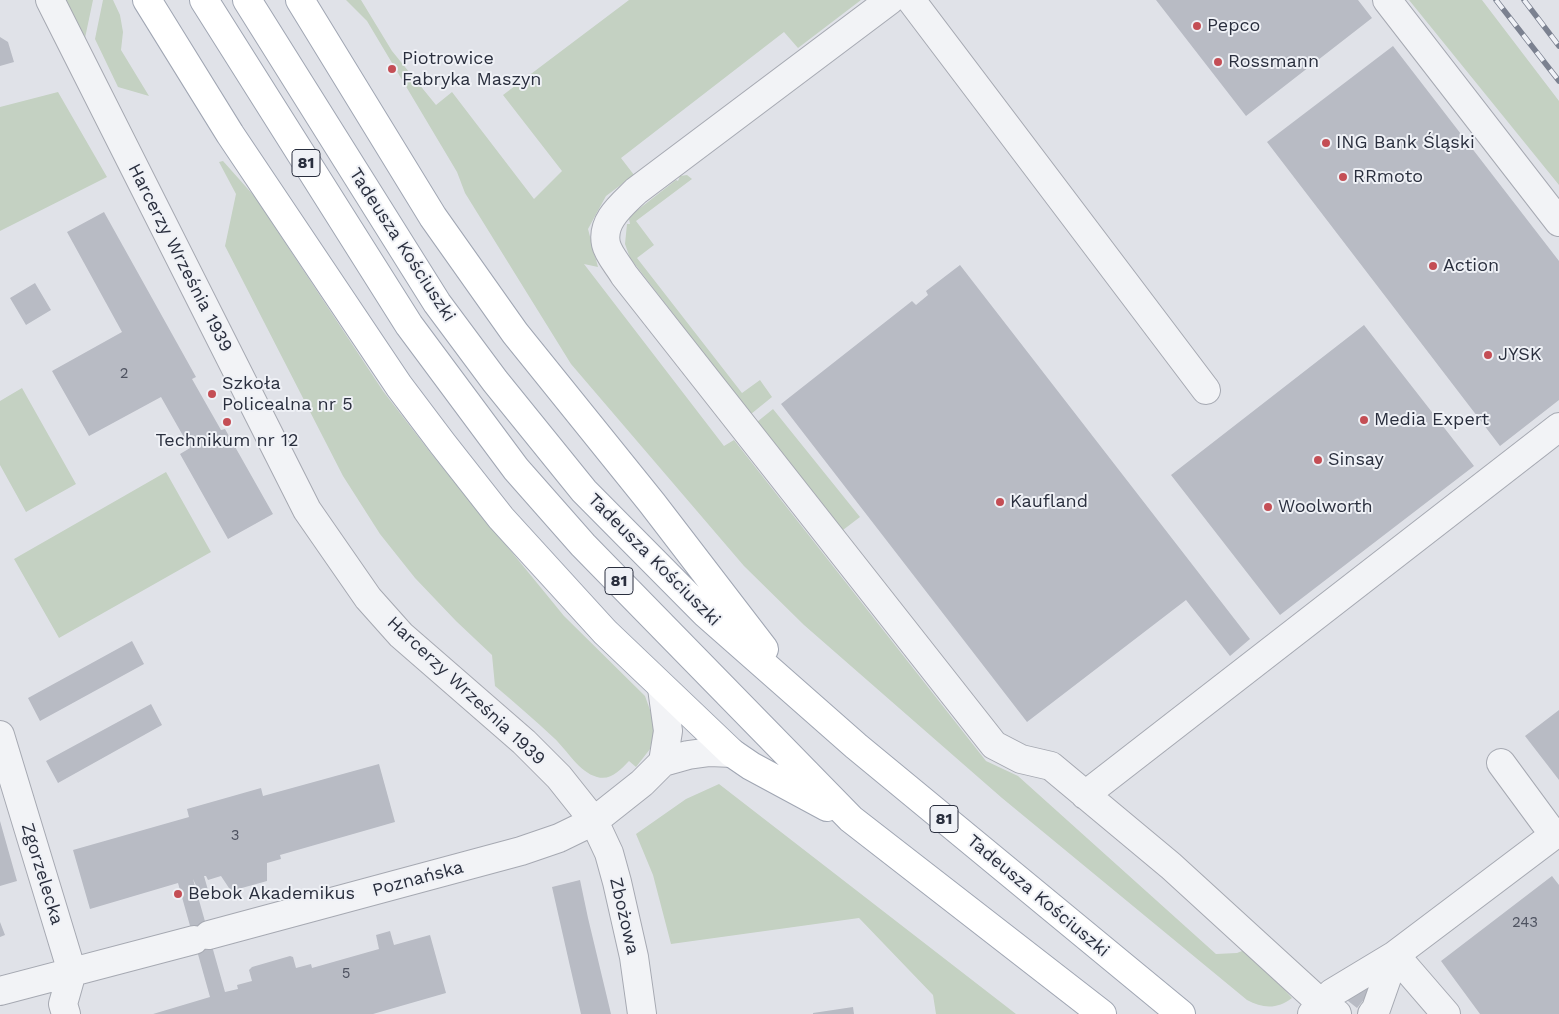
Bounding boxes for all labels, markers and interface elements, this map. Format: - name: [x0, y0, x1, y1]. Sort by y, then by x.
- place label: Pepco: [1207, 15, 1260, 37]
- marker: Pepco: [1191, 20, 1203, 32]
- place label: Piotrowice Fabryka Maszyn: [402, 48, 541, 90]
- place label: Rossmann: [1228, 51, 1319, 73]
- marker: Rossmann: [1212, 56, 1224, 68]
- marker: Piotrowice Fabryka Maszyn: [386, 63, 398, 75]
- place label: ING Bank Śląski: [1336, 132, 1475, 154]
- marker: ING Bank Śląski: [1320, 137, 1332, 149]
- road number: 81: [292, 150, 320, 177]
- street label: Harcerzy Września 1939: [123, 160, 237, 356]
- street label: Tadeusza Kościuszki: [344, 164, 460, 326]
- place label: RRmoto: [1353, 166, 1423, 188]
- marker: RRmoto: [1337, 171, 1349, 183]
- place label: Action: [1443, 255, 1499, 277]
- marker: Action: [1427, 260, 1439, 272]
- place label: JYSK: [1498, 344, 1541, 366]
- marker: JYSK: [1482, 349, 1494, 361]
- house number: 2: [120, 365, 128, 383]
- place label: Szkoła Policealna nr 5: [222, 373, 353, 416]
- marker: Szkoła Policealna nr 5: [206, 388, 218, 400]
- place label: Media Expert: [1374, 409, 1489, 431]
- marker: Media Expert: [1358, 414, 1370, 426]
- marker: Technikum nr 12: [221, 416, 233, 428]
- place label: Technikum nr 12: [155, 430, 299, 452]
- place label: Sinsay: [1328, 449, 1384, 471]
- marker: Sinsay: [1312, 454, 1324, 466]
- street label: Tadeusza Kościuszki: [583, 489, 725, 631]
- place label: Kaufland: [1010, 491, 1088, 513]
- marker: Kaufland: [994, 496, 1006, 508]
- place label: Woolworth: [1278, 496, 1373, 518]
- marker: Woolworth: [1262, 501, 1274, 513]
- road number: 81: [605, 568, 633, 594]
- street label: Harcerzy Września 1939: [382, 612, 550, 770]
- road number: 81: [930, 806, 958, 832]
- street label: Zgorzelecka: [16, 821, 68, 927]
- house number: 3: [231, 827, 239, 845]
- street label: Tadeusza Kościuszki: [963, 830, 1113, 962]
- street label: Poznańska: [370, 856, 466, 902]
- street label: Zbożowa: [605, 875, 643, 957]
- place label: Bebok Akademikus: [188, 883, 355, 905]
- marker: Bebok Akademikus: [172, 888, 184, 900]
- house number: 243: [1512, 914, 1538, 932]
- house number: 5: [342, 965, 350, 983]

